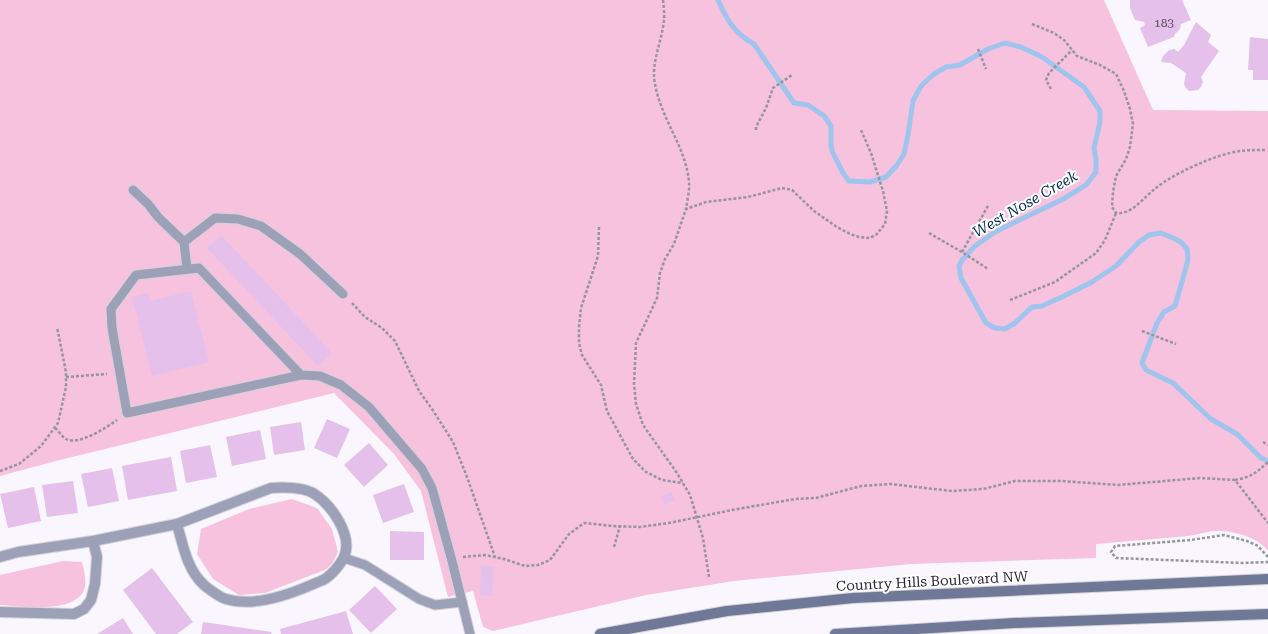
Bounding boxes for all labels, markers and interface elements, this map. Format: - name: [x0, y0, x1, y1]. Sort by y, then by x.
- house number: 183: [1154, 16, 1174, 30]
- water label: West Nose Creek: [969, 166, 1081, 241]
- street label: Country Hills Boulevard NW: [836, 568, 1029, 594]

